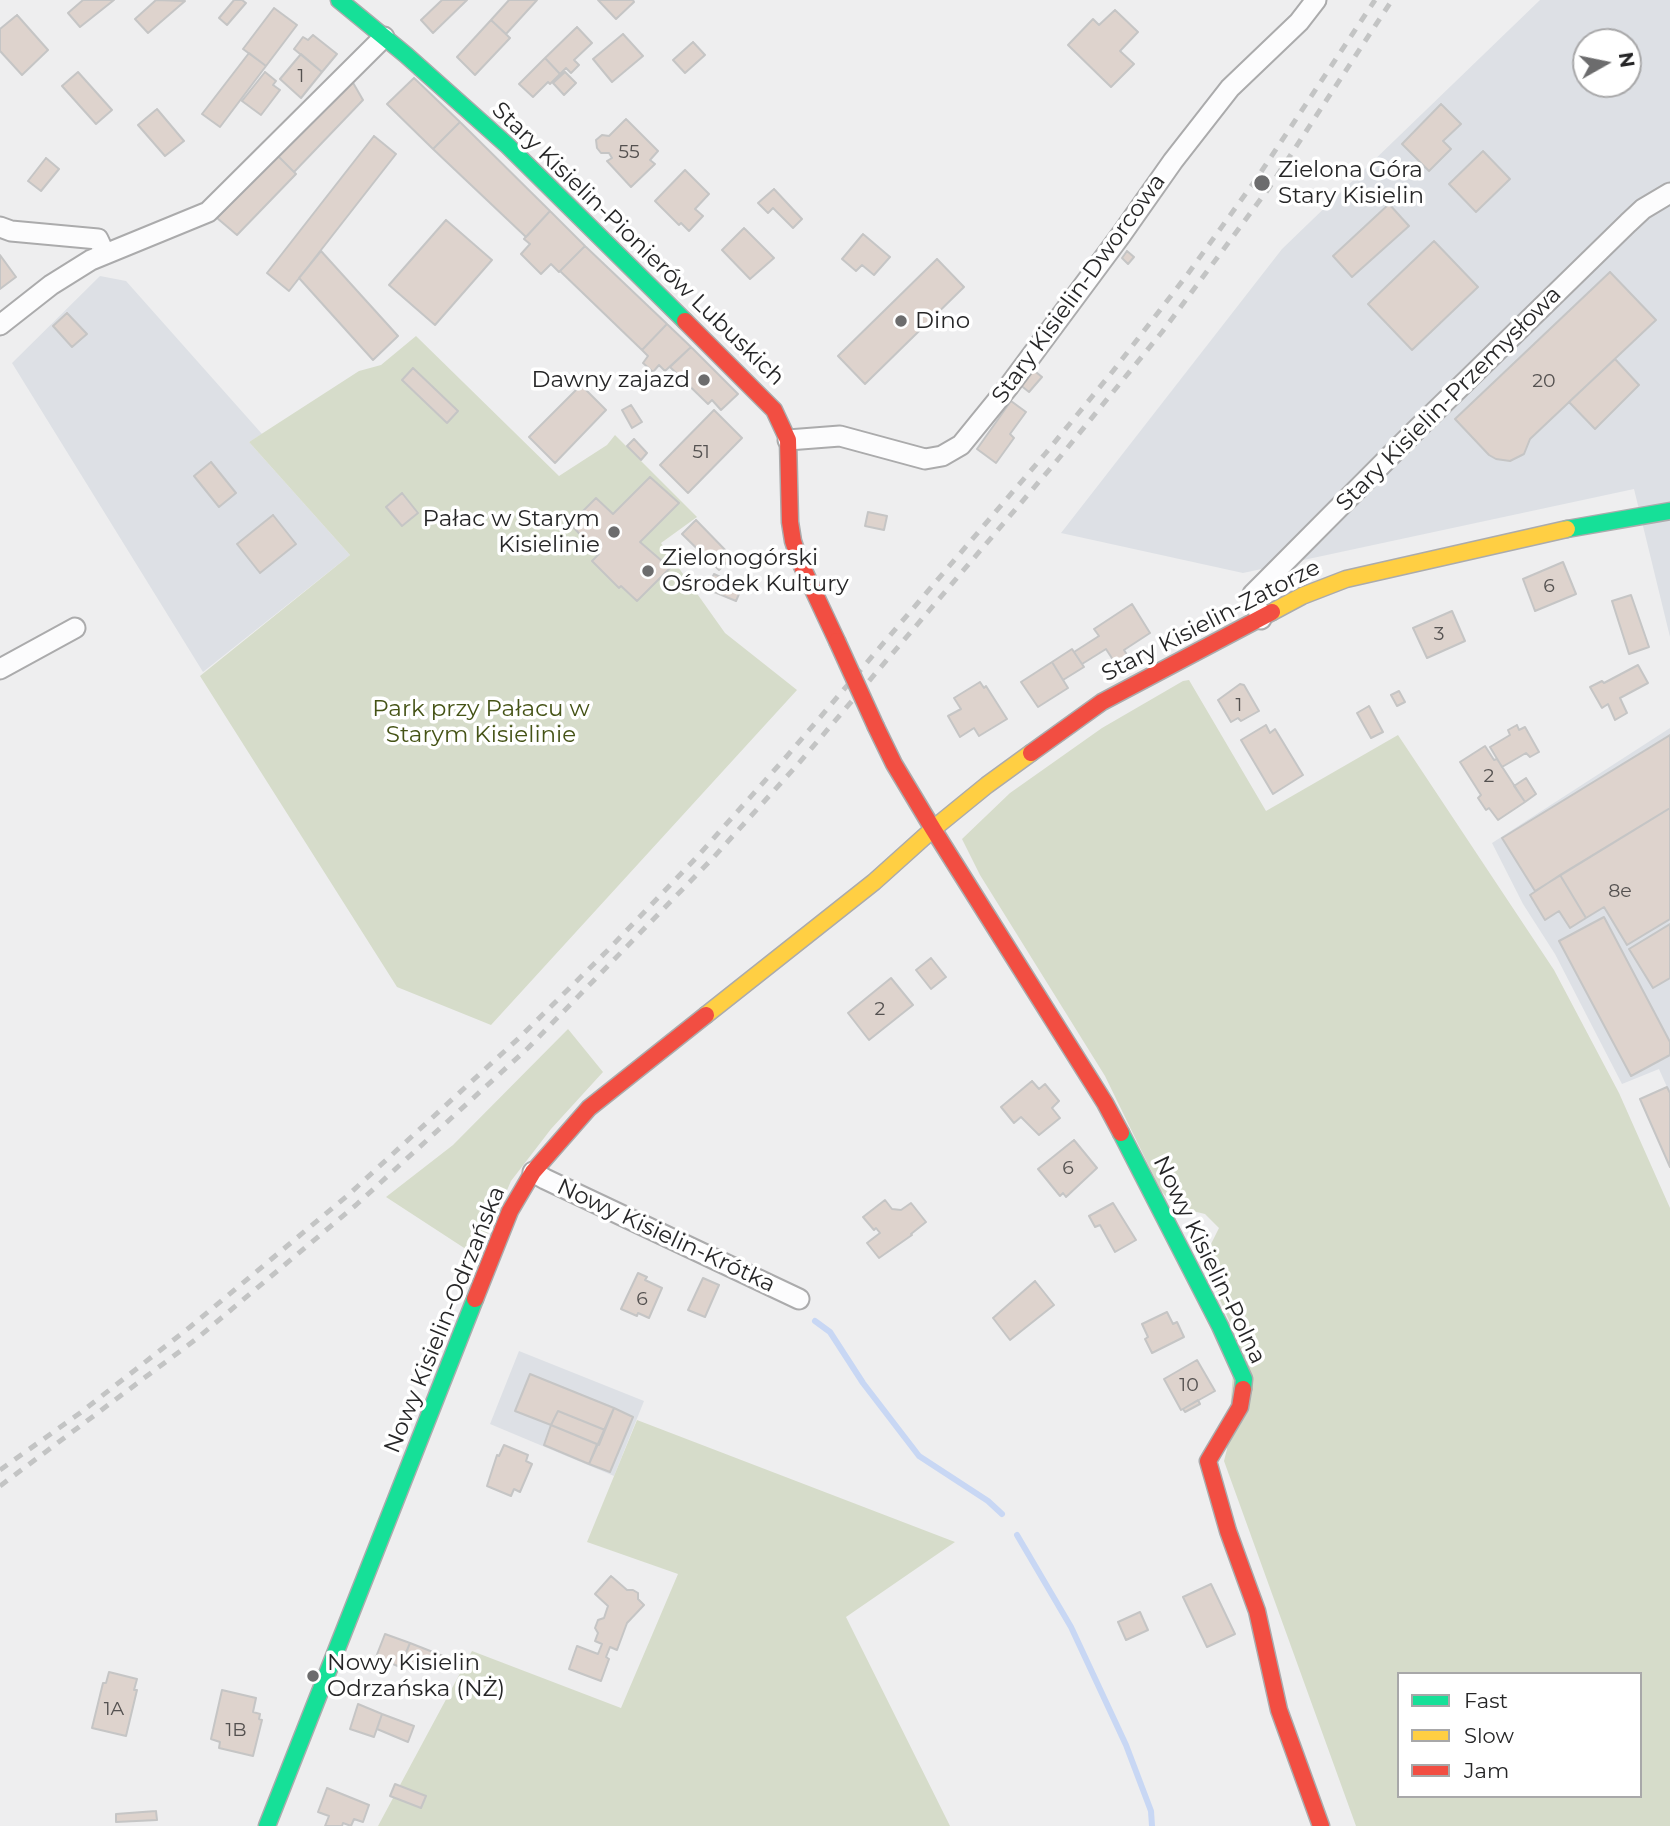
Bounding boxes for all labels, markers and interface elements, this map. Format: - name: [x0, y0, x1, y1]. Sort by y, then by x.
- north arrow: [1572, 28, 1642, 98]
- text: N: [1614, 51, 1639, 69]
- house number: 1: [298, 65, 304, 87]
- street label: Stary Kisielin-Pionierów Lubuskich: [486, 97, 790, 391]
- house number: 55: [618, 141, 640, 163]
- place label: Zielona Góra Stary Kisielin: [1278, 156, 1424, 210]
- street label: Stary Kisielin-Dworcowa: [986, 169, 1172, 409]
- marker: Zielona Góra Stary Kisielin: [1252, 173, 1272, 193]
- street label: Stary Kisielin-Przemysłowa: [1331, 281, 1567, 517]
- place label: Dino: [915, 307, 970, 335]
- marker: Dino: [893, 313, 909, 329]
- place label: Dawny zajazd: [532, 366, 690, 394]
- house number: 20: [1532, 370, 1556, 392]
- marker: Dawny zajazd: [696, 372, 712, 388]
- house number: 51: [692, 441, 710, 463]
- place label: Pałac w Starym Kisielinie: [423, 505, 600, 559]
- marker: Pałac w Starym Kisielinie: [606, 524, 622, 540]
- place label: Zielonogórski Ośrodek Kultury: [662, 544, 849, 598]
- street label: Stary Kisielin-Zatorze: [1097, 554, 1325, 688]
- marker: Zielonogórski Ośrodek Kultury: [640, 563, 656, 579]
- house number: 6: [1543, 575, 1555, 597]
- house number: 3: [1434, 623, 1444, 645]
- house number: 1: [1236, 694, 1242, 716]
- park label: Park przy Pałacu w Starym Kisielinie: [372, 695, 590, 749]
- house number: 2: [1484, 765, 1494, 787]
- house number: 8e: [1608, 880, 1632, 902]
- house number: 2: [875, 998, 885, 1020]
- street label: Nowy Kisielin-Polna: [1147, 1152, 1271, 1368]
- house number: 6: [1062, 1157, 1074, 1179]
- street label: Nowy Kisielin-Krótka: [552, 1173, 780, 1299]
- street label: Nowy Kisielin-Odrzańska: [379, 1183, 511, 1457]
- house number: 6: [636, 1288, 648, 1310]
- house number: 10: [1179, 1374, 1199, 1396]
- place label: Nowy Kisielin Odrzańska (NŻ): [327, 1649, 505, 1703]
- marker: Nowy Kisielin Odrzańska (NŻ): [305, 1668, 321, 1684]
- legend: [1397, 1672, 1642, 1798]
- text: Fast: [1464, 1688, 1508, 1713]
- house number: 1A: [104, 1698, 124, 1720]
- house number: 1B: [225, 1719, 247, 1741]
- text: Slow: [1464, 1723, 1514, 1748]
- text: Jam: [1464, 1758, 1509, 1783]

